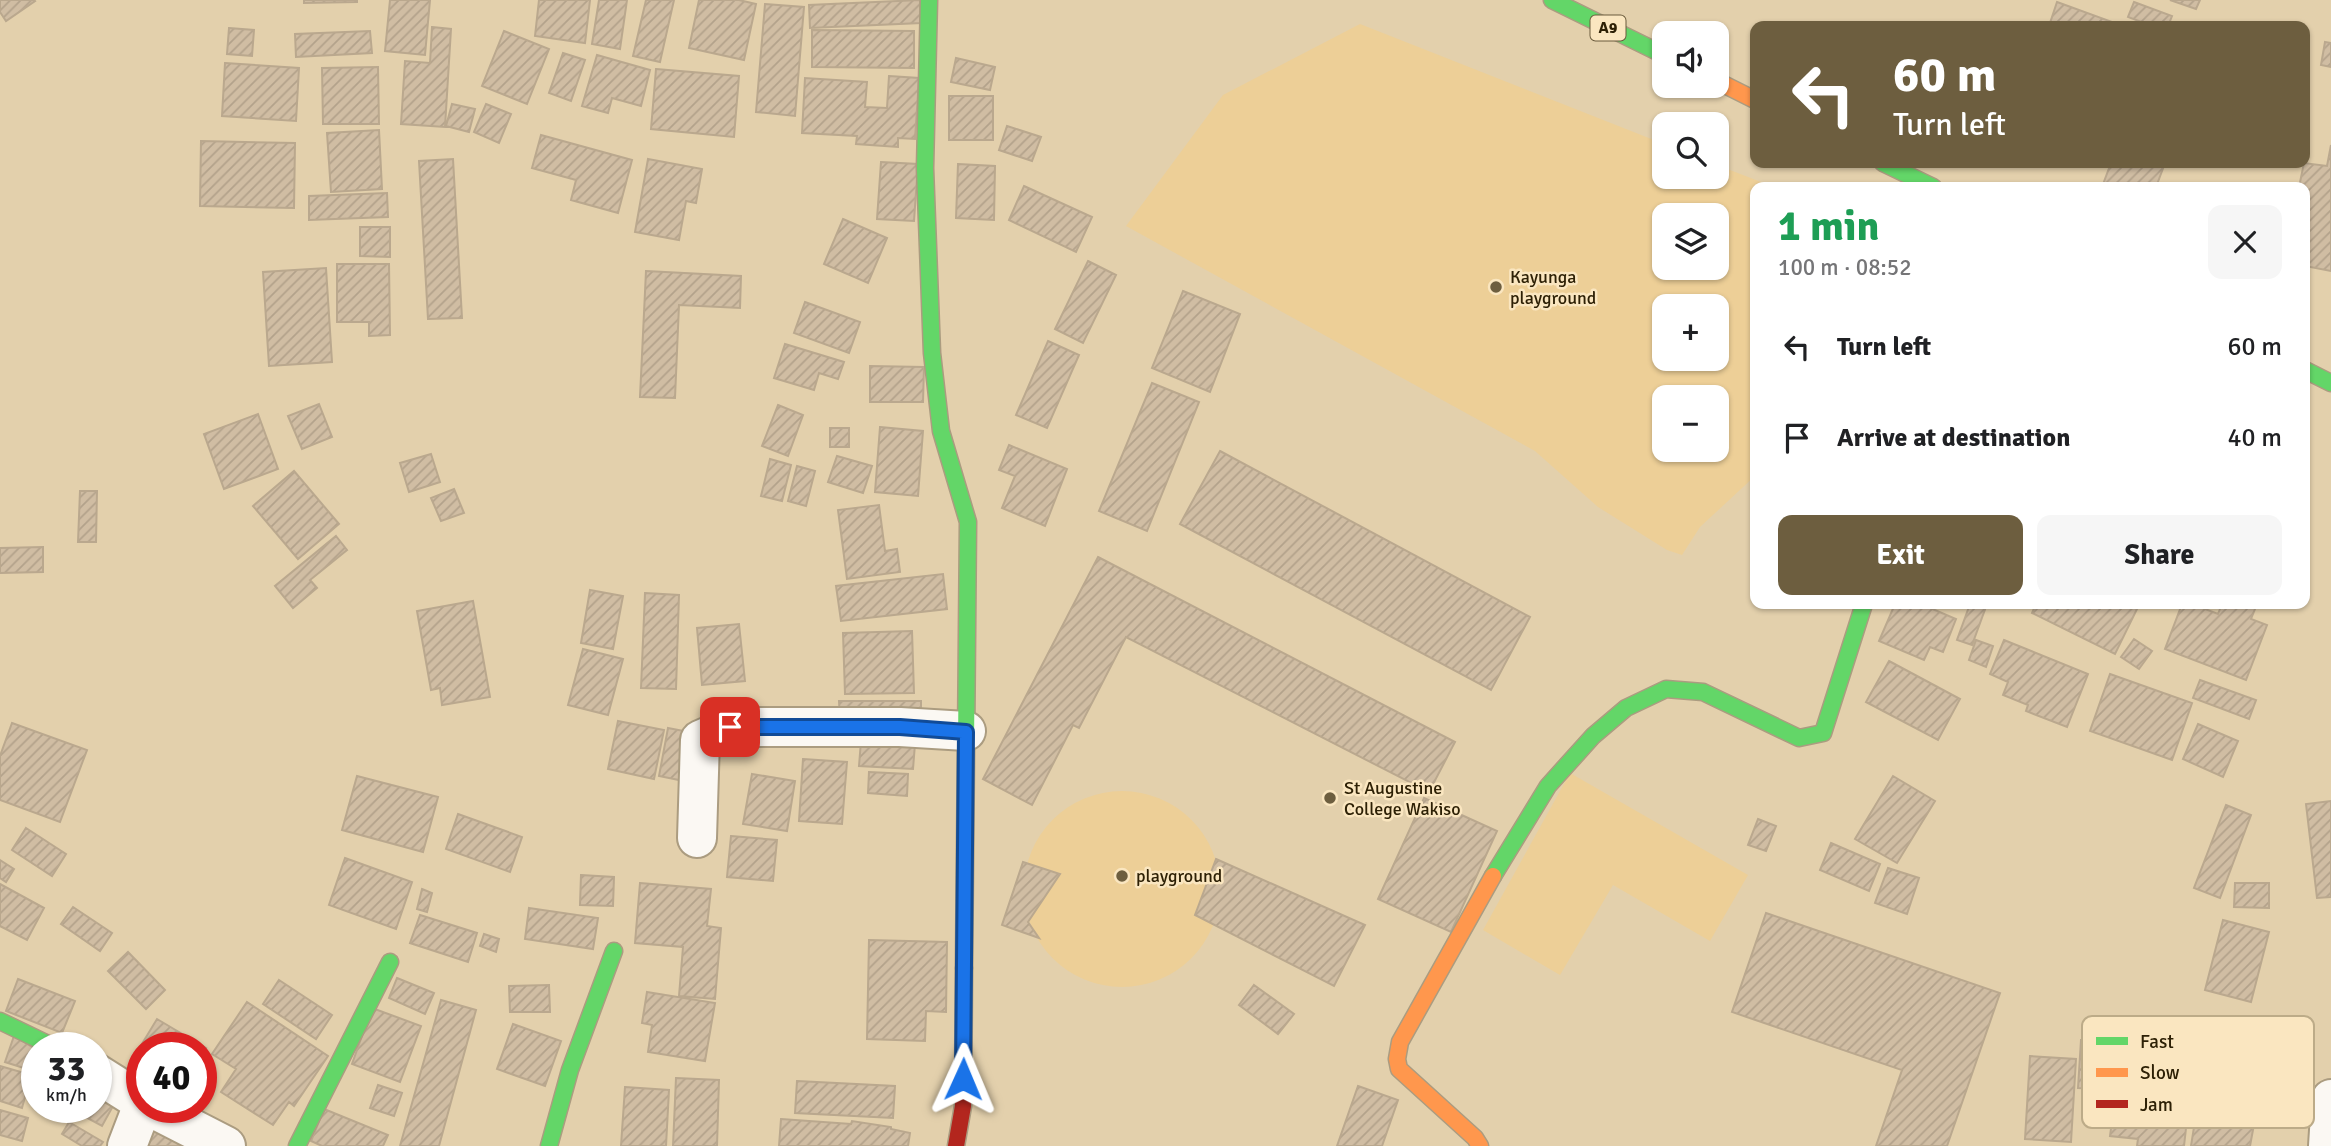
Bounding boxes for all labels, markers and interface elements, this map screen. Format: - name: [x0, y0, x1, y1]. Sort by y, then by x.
- road number: A9: [1590, 16, 1626, 40]
- map controls: [1652, 21, 1729, 462]
- button: sound: [1652, 21, 1729, 98]
- text: 60 m: [1893, 45, 1996, 105]
- icon: left: [1778, 49, 1869, 140]
- text: Turn left: [1893, 105, 2006, 144]
- button: search: [1652, 112, 1729, 189]
- text: 1 min: [1778, 201, 1879, 252]
- button: layers: [1652, 203, 1729, 280]
- button: close: [2208, 205, 2282, 279]
- text: 100 m · 08:52: [1778, 253, 1912, 282]
- place label: Kayunga playground: [1510, 266, 1596, 309]
- marker: Kayunga playground: [1488, 279, 1504, 295]
- button: +: [1652, 294, 1729, 371]
- icon: left: [1778, 328, 1816, 366]
- text: Turn left: [1837, 331, 1931, 363]
- text: 60 m: [2227, 331, 2282, 363]
- button: −: [1652, 385, 1729, 462]
- icon: arrive: [1778, 419, 1816, 457]
- text: Arrive at destination: [1837, 422, 2070, 454]
- text: 40 m: [2227, 422, 2282, 454]
- button: Exit: [1778, 515, 2023, 595]
- button: Share: [2037, 515, 2282, 595]
- pin: [700, 697, 760, 757]
- icon: arrive: [711, 708, 749, 746]
- place label: St Augustine College Wakiso: [1344, 777, 1461, 820]
- marker: St Augustine College Wakiso: [1322, 790, 1338, 806]
- place label: playground: [1136, 865, 1222, 887]
- marker: playground: [1114, 868, 1130, 884]
- legend: [2082, 1016, 2314, 1128]
- text: Fast: [2140, 1030, 2174, 1054]
- speed limit sign: 40: [126, 1032, 217, 1123]
- position arrow: [926, 1042, 1000, 1116]
- text: 33: [48, 1047, 85, 1090]
- text: Slow: [2140, 1061, 2180, 1085]
- text: km/h: [46, 1084, 87, 1106]
- text: Jam: [2140, 1093, 2173, 1117]

